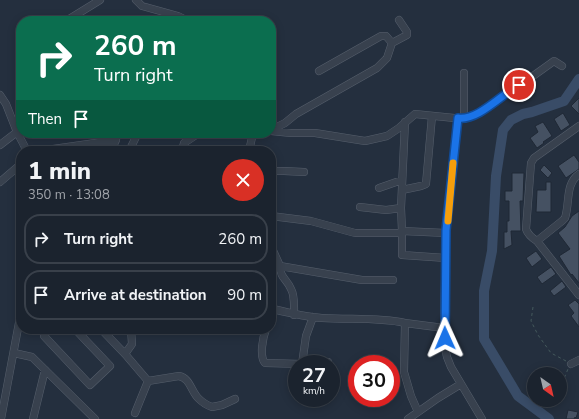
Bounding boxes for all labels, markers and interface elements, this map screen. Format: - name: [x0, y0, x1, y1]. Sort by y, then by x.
- text: 260 m: [94, 27, 177, 65]
- icon: right: [28, 32, 80, 84]
- text: Turn right: [94, 63, 173, 87]
- pin: [502, 68, 536, 102]
- icon: arrive: [508, 74, 530, 96]
- icon: arrive: [70, 108, 92, 130]
- text: Then: [28, 109, 62, 129]
- text: 1 min: [28, 155, 91, 187]
- button: close: [222, 159, 264, 201]
- text: 350 m · 13:08: [28, 186, 110, 204]
- icon: right: [30, 228, 52, 250]
- text: Turn right: [64, 229, 133, 249]
- text: 260 m: [218, 229, 262, 249]
- icon: arrive: [30, 284, 52, 306]
- text: Arrive at destination: [64, 285, 207, 305]
- text: 90 m: [227, 285, 262, 305]
- position arrow: [424, 317, 466, 359]
- speed limit sign: 30: [348, 355, 400, 407]
- text: 27: [302, 362, 326, 389]
- north arrow: [527, 367, 567, 407]
- map controls: [527, 367, 567, 407]
- text: km/h: [303, 384, 325, 398]

